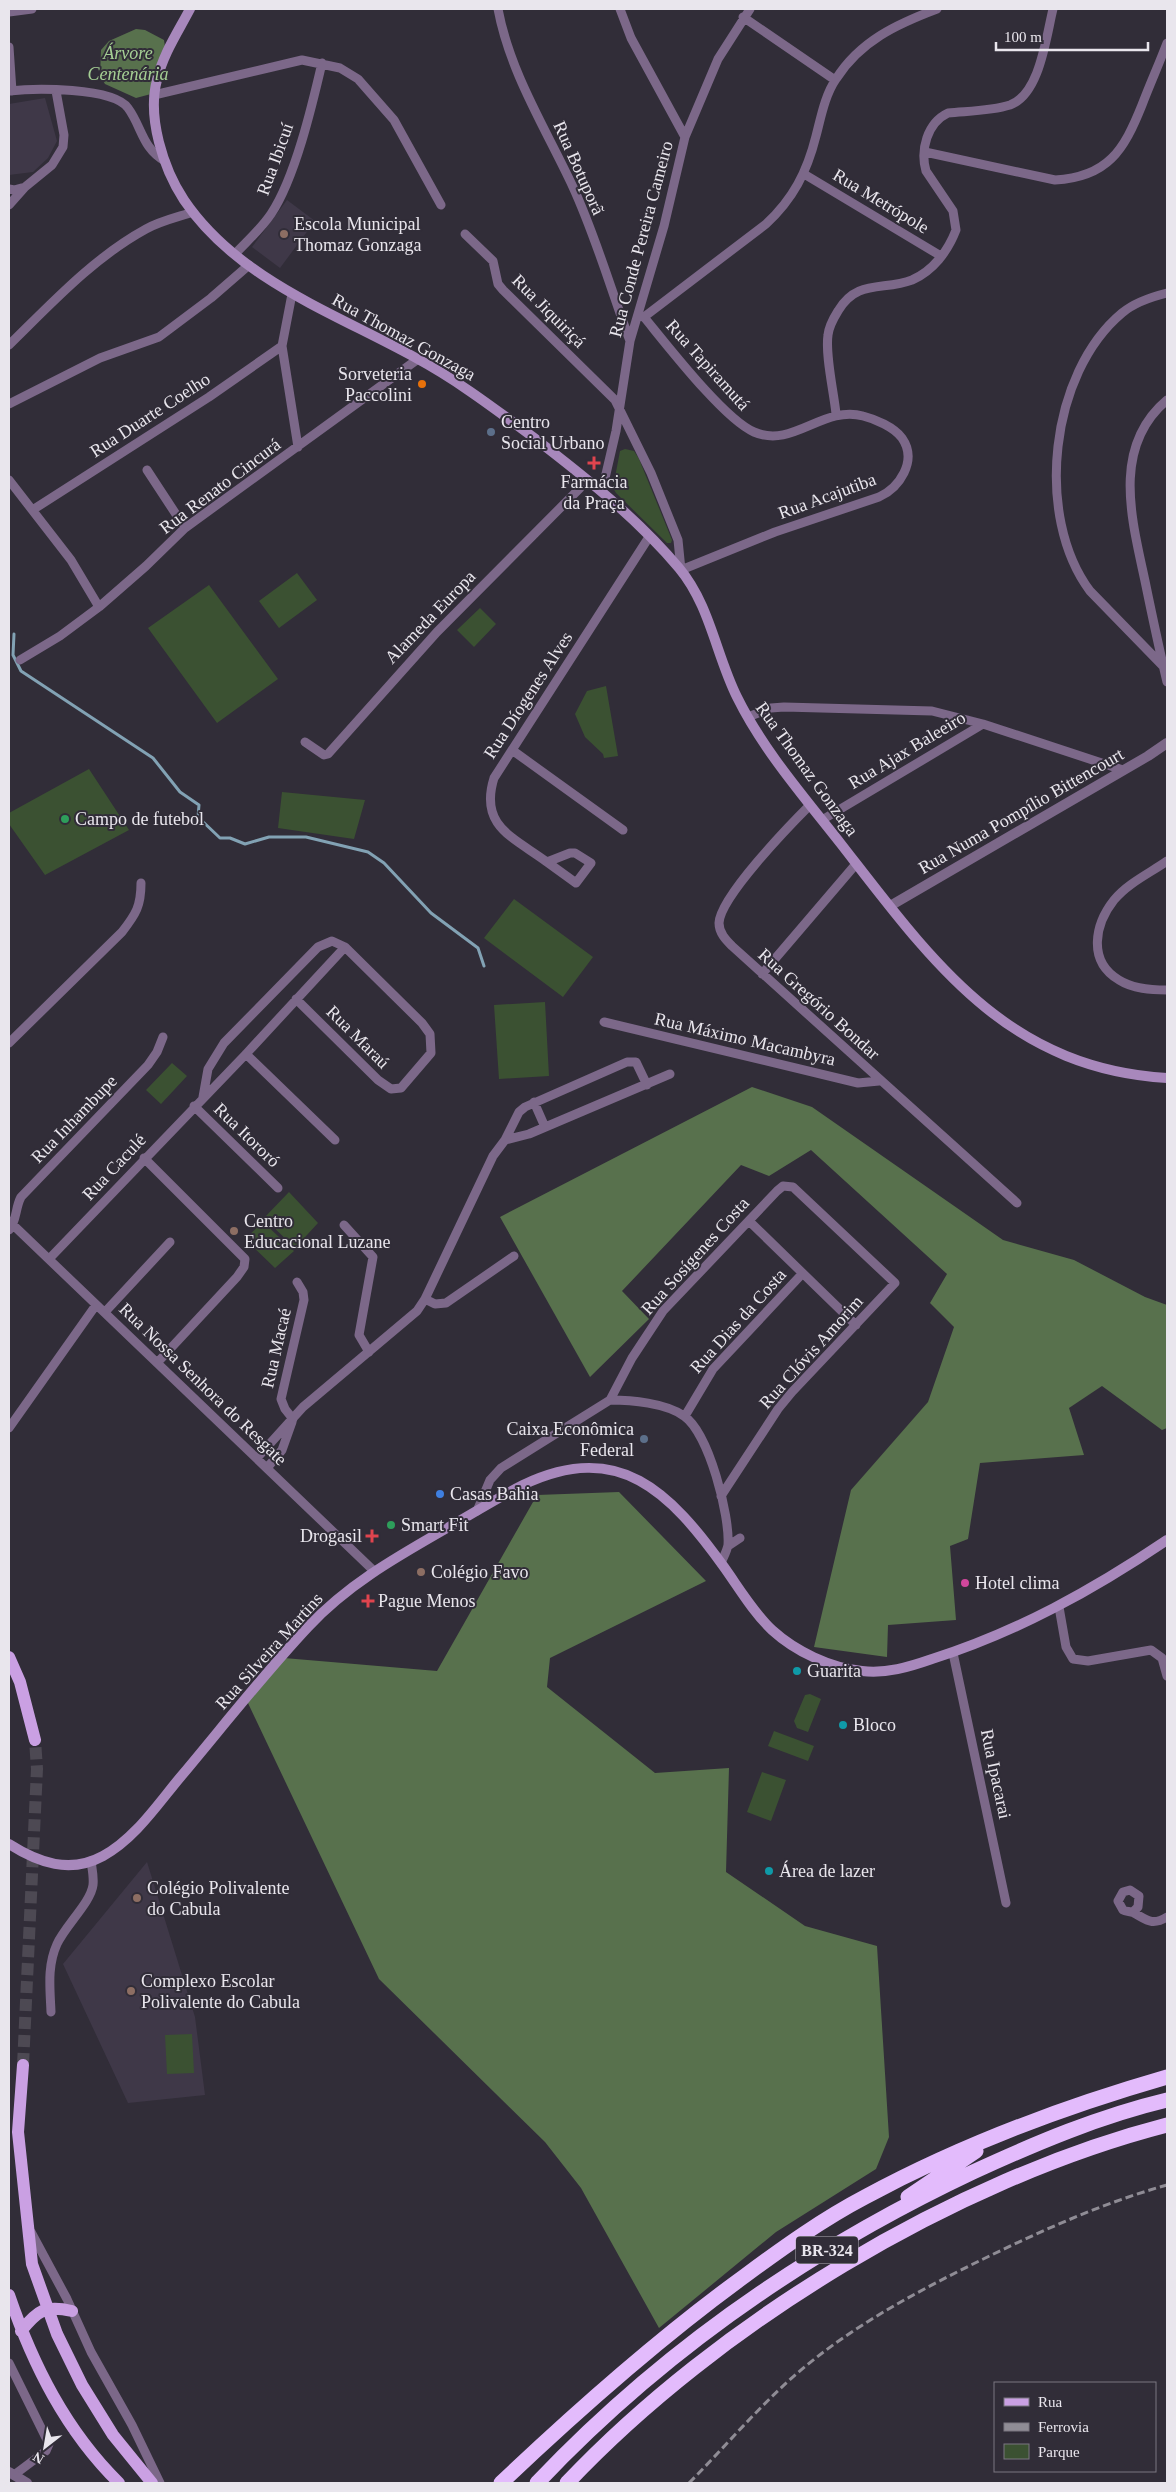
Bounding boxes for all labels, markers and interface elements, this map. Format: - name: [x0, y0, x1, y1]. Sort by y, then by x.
- scale bar: [996, 20, 1148, 52]
- text: 100 m: [1004, 29, 1042, 45]
- park label: Árvore Centenária: [88, 42, 169, 84]
- street label: Rua Botuporã: [549, 118, 609, 218]
- street label: Rua Ibicuí: [253, 120, 297, 198]
- street label: Rua Conde Pereira Cameiro: [605, 139, 677, 339]
- street label: Rua Metrópole: [829, 164, 933, 238]
- place label: Escola Municipal Thomaz Gonzaga: [294, 214, 421, 255]
- marker: Escola Municipal Thomaz Gonzaga: [278, 228, 290, 240]
- street label: Rua Jiquiriçá: [508, 270, 590, 352]
- street label: Rua Thomaz Gonzaga: [329, 289, 479, 385]
- street label: Rua Tapiramutá: [662, 316, 754, 414]
- place label: Sorveteria Paccolini: [338, 364, 412, 405]
- street label: Rua Duarte Coelho: [86, 369, 214, 461]
- marker: Sorveteria Paccolini: [416, 378, 428, 390]
- place label: Centro Social Urbano: [501, 412, 604, 453]
- marker: Centro Social Urbano: [485, 426, 497, 438]
- street label: Rua Renato Cincurá: [156, 434, 284, 538]
- marker: Farmácia da Praça: [588, 457, 600, 469]
- street label: Rua Acajutiba: [775, 469, 879, 523]
- place label: Farmácia da Praça: [561, 472, 627, 513]
- street label: Alameda Europa: [381, 566, 479, 668]
- street label: Rua Díogenes Alves: [480, 628, 576, 762]
- street label: Rua Thomaz Gonzaga: [752, 698, 862, 840]
- street label: Rua Ajax Baleeiro: [845, 707, 969, 793]
- street label: Rua Numa Pompílio Bittencourt: [915, 744, 1127, 878]
- place label: Campo de futebol: [75, 809, 204, 829]
- marker: Campo de futebol: [59, 813, 71, 825]
- street label: Rua Gregório Bondar: [754, 944, 884, 1064]
- street label: Rua Maraú: [322, 1001, 394, 1073]
- street label: Rua Máximo Macambyra: [653, 1008, 837, 1070]
- street label: Rua Inhambupe: [27, 1071, 121, 1167]
- street label: Rua Itororó: [210, 1099, 284, 1171]
- street label: Rua Caculé: [78, 1130, 150, 1204]
- street label: Rua Sosígenes Costa: [637, 1193, 753, 1319]
- place label: Centro Educacional Luzane: [244, 1211, 390, 1252]
- marker: Centro Educacional Luzane: [228, 1225, 240, 1237]
- street label: Rua Dias da Costa: [686, 1265, 790, 1377]
- street label: Rua Clóvis Amorim: [755, 1291, 867, 1413]
- street label: Rua Nossa Senhora do Resgate: [115, 1299, 291, 1469]
- street label: Rua Macaé: [257, 1306, 295, 1390]
- place label: Caixa Econômica Federal: [507, 1419, 634, 1460]
- marker: Caixa Econômica Federal: [638, 1433, 650, 1445]
- place label: Casas Bahia: [450, 1484, 538, 1504]
- marker: Casas Bahia: [434, 1488, 446, 1500]
- place label: Smart Fit: [401, 1515, 469, 1535]
- marker: Smart Fit: [385, 1519, 397, 1531]
- place label: Drogasil: [300, 1526, 362, 1546]
- marker: Drogasil: [366, 1530, 378, 1542]
- place label: Colégio Favo: [431, 1562, 529, 1582]
- marker: Colégio Favo: [415, 1566, 427, 1578]
- place label: Hotel clima: [975, 1573, 1059, 1593]
- marker: Hotel clima: [959, 1577, 971, 1589]
- street label: Rua Silveira Martins: [211, 1589, 327, 1713]
- place label: Pague Menos: [378, 1591, 476, 1611]
- marker: Pague Menos: [362, 1595, 374, 1607]
- place label: Guarita: [807, 1661, 861, 1681]
- marker: Guarita: [791, 1665, 803, 1677]
- place label: Bloco: [853, 1715, 896, 1735]
- marker: Bloco: [837, 1719, 849, 1731]
- street label: Rua Ipacarai: [977, 1727, 1015, 1821]
- place label: Área de lazer: [779, 1860, 875, 1881]
- marker: Área de lazer: [763, 1865, 775, 1877]
- place label: Colégio Polivalente do Cabula: [147, 1878, 289, 1919]
- marker: Colégio Polivalente do Cabula: [131, 1892, 143, 1904]
- place label: Complexo Escolar Polivalente do Cabula: [141, 1971, 300, 2012]
- marker: Complexo Escolar Polivalente do Cabula: [125, 1985, 137, 1997]
- road number: BR-324: [796, 2236, 858, 2264]
- legend: [994, 2382, 1156, 2472]
- text: Rua: [1038, 2394, 1063, 2410]
- text: Ferrovia: [1038, 2419, 1089, 2435]
- north arrow: [20, 2422, 70, 2472]
- text: Parque: [1038, 2444, 1080, 2460]
- text: N: [30, 2449, 47, 2467]

